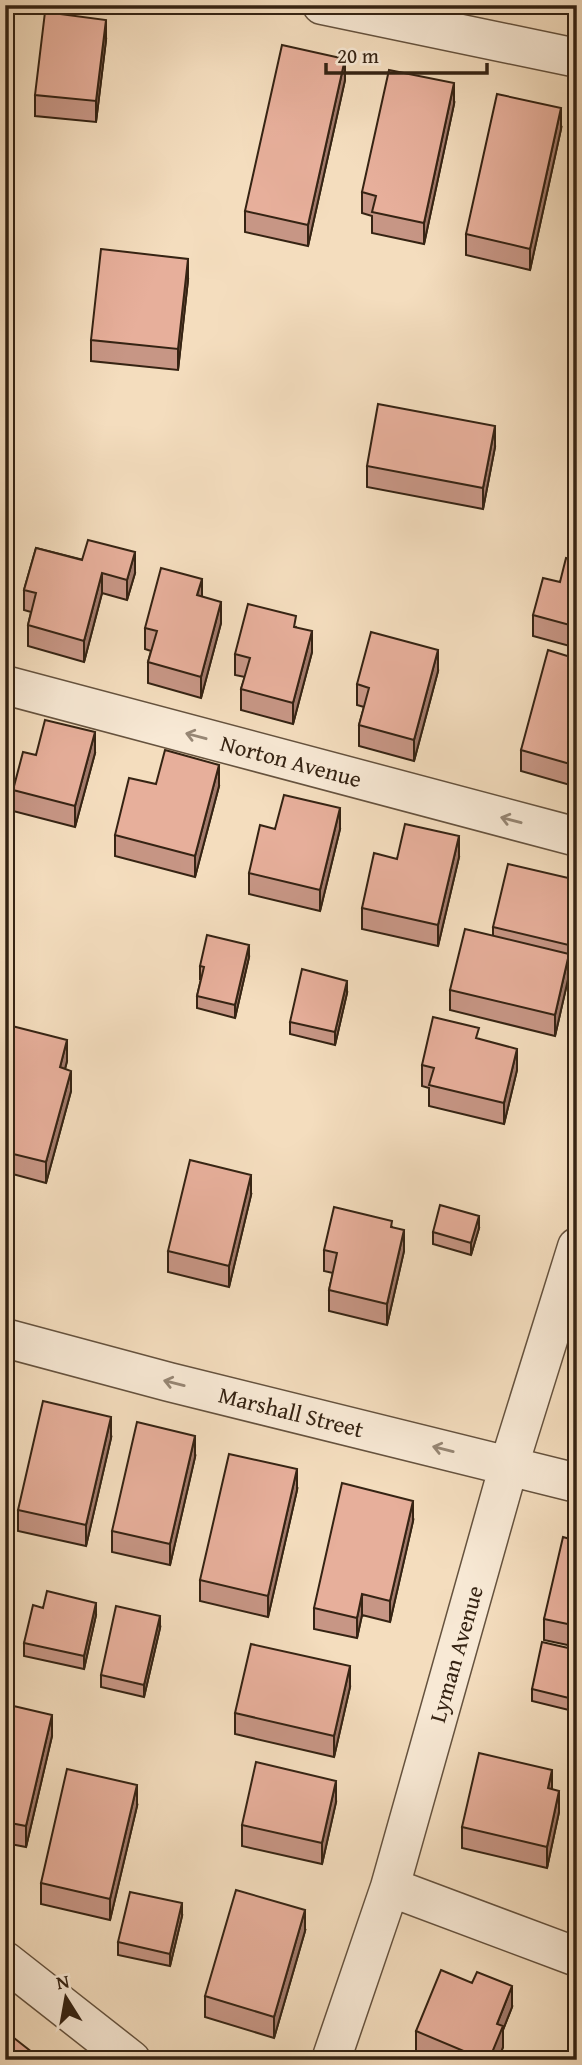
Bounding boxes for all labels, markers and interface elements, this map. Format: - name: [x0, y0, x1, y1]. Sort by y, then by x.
- scale bar: [326, 32, 488, 76]
- text: 20 m: [337, 40, 379, 71]
- street label: Norton Avenue: [217, 726, 365, 795]
- one-way arrow: [185, 729, 208, 742]
- one-way arrow: [500, 812, 522, 825]
- one-way arrow: [163, 1376, 186, 1389]
- street label: Marshall Street: [215, 1378, 367, 1445]
- one-way arrow: [432, 1442, 454, 1455]
- street label: Lyman Avenue: [420, 1582, 491, 1726]
- north arrow: [32, 1964, 102, 2034]
- text: N: [54, 1966, 72, 1996]

